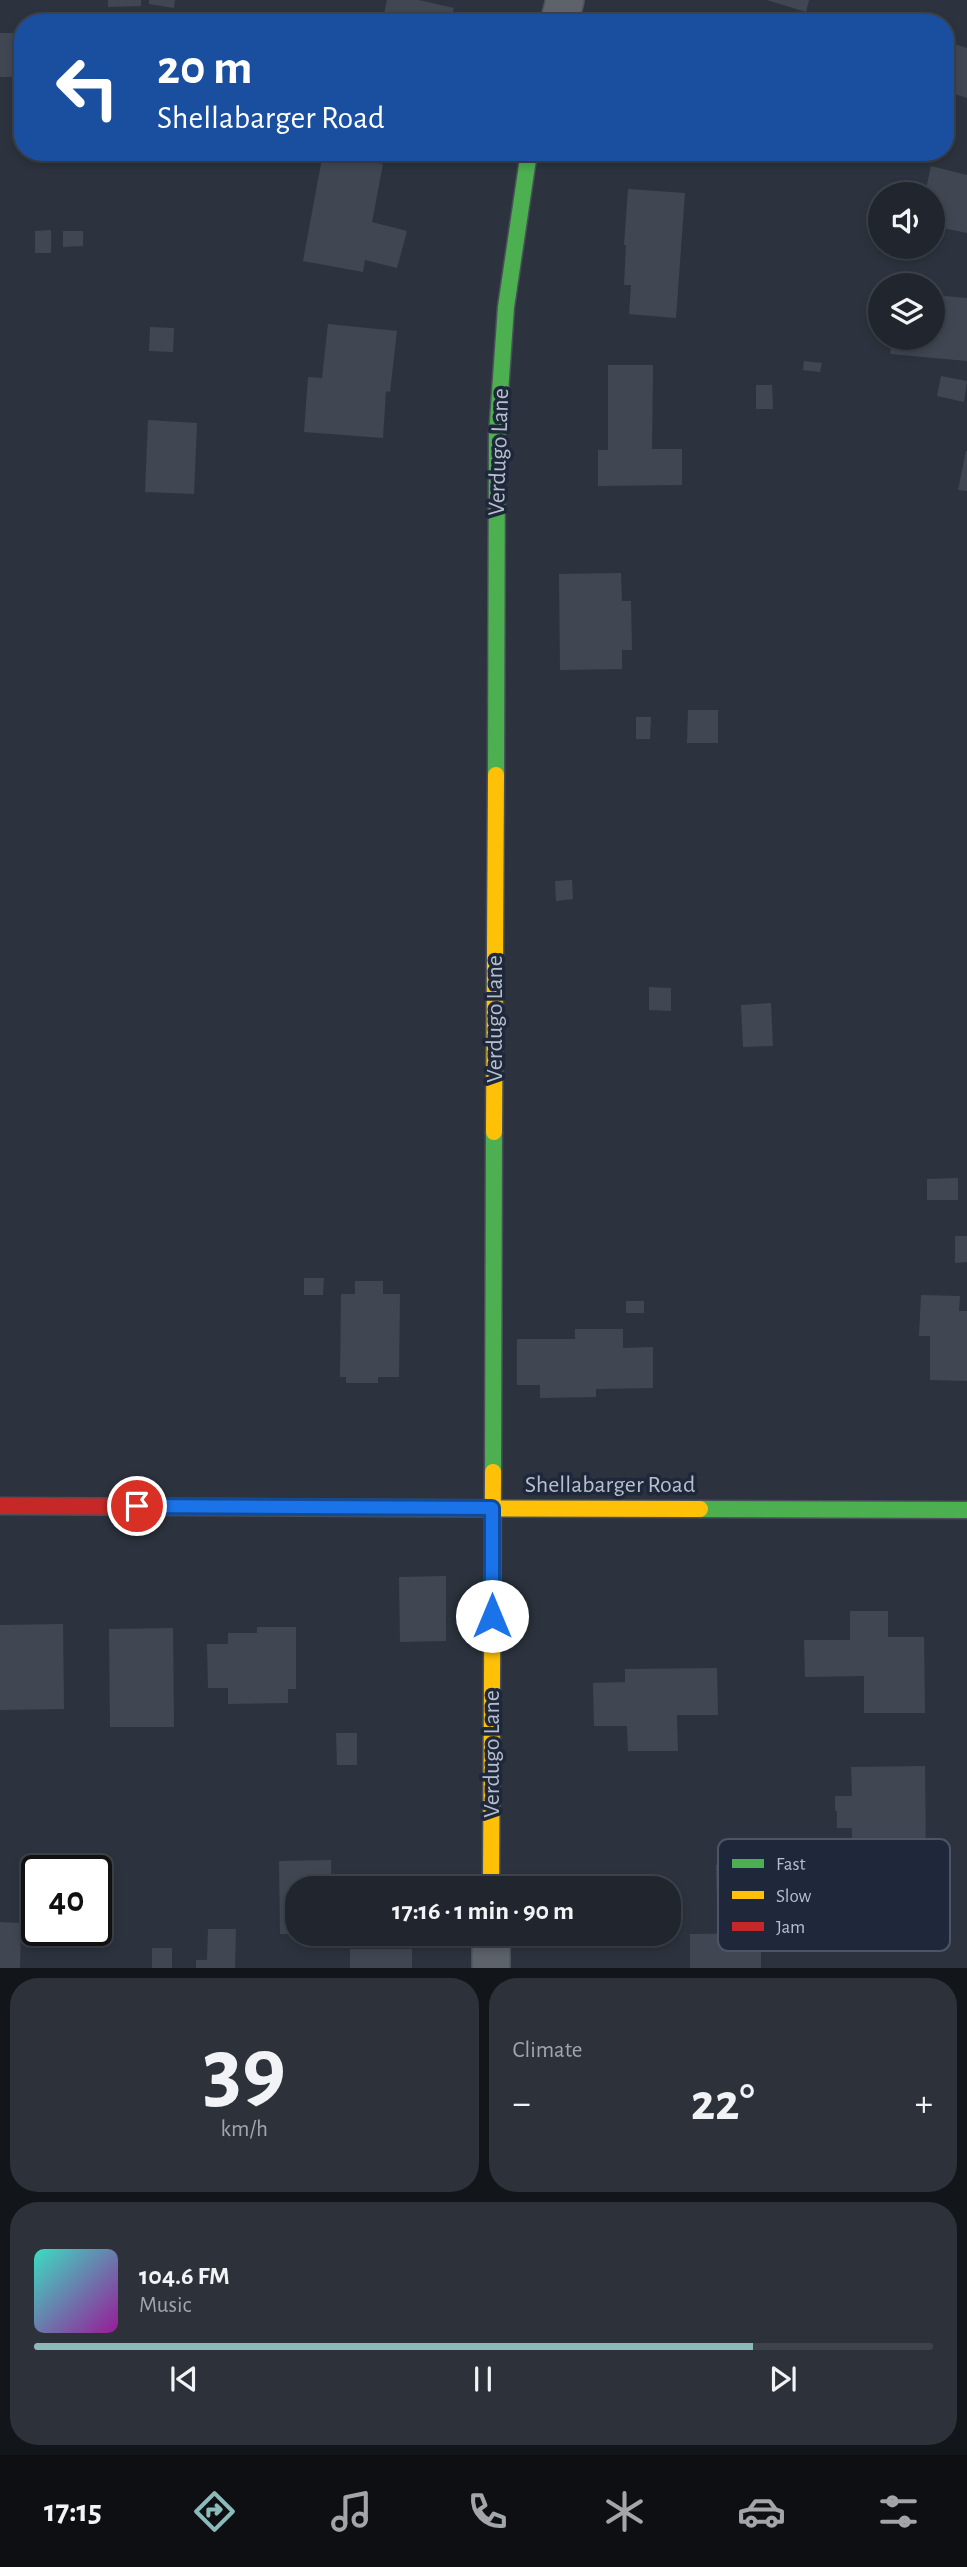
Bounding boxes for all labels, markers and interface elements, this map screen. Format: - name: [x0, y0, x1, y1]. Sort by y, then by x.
- icon: left: [42, 42, 133, 133]
- text: 20 m: [157, 44, 253, 93]
- text: Shellabarger Road: [157, 102, 385, 134]
- map controls: [868, 182, 945, 350]
- button: sound: [868, 182, 945, 259]
- button: layers: [868, 273, 945, 350]
- street label: Verdugo Lane: [485, 388, 513, 516]
- street label: Verdugo Lane: [483, 955, 507, 1083]
- street label: Shellabarger Road: [525, 1473, 695, 1497]
- pin: [107, 1476, 167, 1536]
- icon: arrive: [118, 1487, 156, 1525]
- position arrow: [455, 1579, 529, 1653]
- street label: Verdugo Lane: [480, 1690, 504, 1818]
- legend: [718, 1839, 950, 1951]
- speed limit sign: 40: [21, 1855, 112, 1946]
- text: Fast: [776, 1855, 806, 1874]
- text: Slow: [776, 1887, 812, 1906]
- text: 17:16 · 1 min · 90 m: [392, 1898, 574, 1924]
- text: Jam: [776, 1918, 805, 1937]
- text: 39: [203, 2025, 286, 2116]
- text: Climate: [513, 2039, 582, 2062]
- text: 22°: [691, 2077, 755, 2129]
- text: −: [513, 2085, 531, 2123]
- text: +: [915, 2085, 933, 2123]
- text: km/h: [221, 2118, 268, 2141]
- text: 104.6 FM: [139, 2263, 230, 2289]
- text: Music: [139, 2294, 191, 2317]
- icon: previous: [165, 2360, 203, 2398]
- icon: pause: [464, 2360, 502, 2398]
- icon: next: [764, 2360, 802, 2398]
- icon: directions: [190, 2487, 239, 2536]
- icon: music: [327, 2487, 376, 2536]
- icon: phone: [463, 2487, 512, 2536]
- icon: climate: [600, 2487, 649, 2536]
- icon: car: [737, 2487, 786, 2536]
- icon: filters: [874, 2487, 923, 2536]
- text: 17:15: [44, 2495, 102, 2527]

